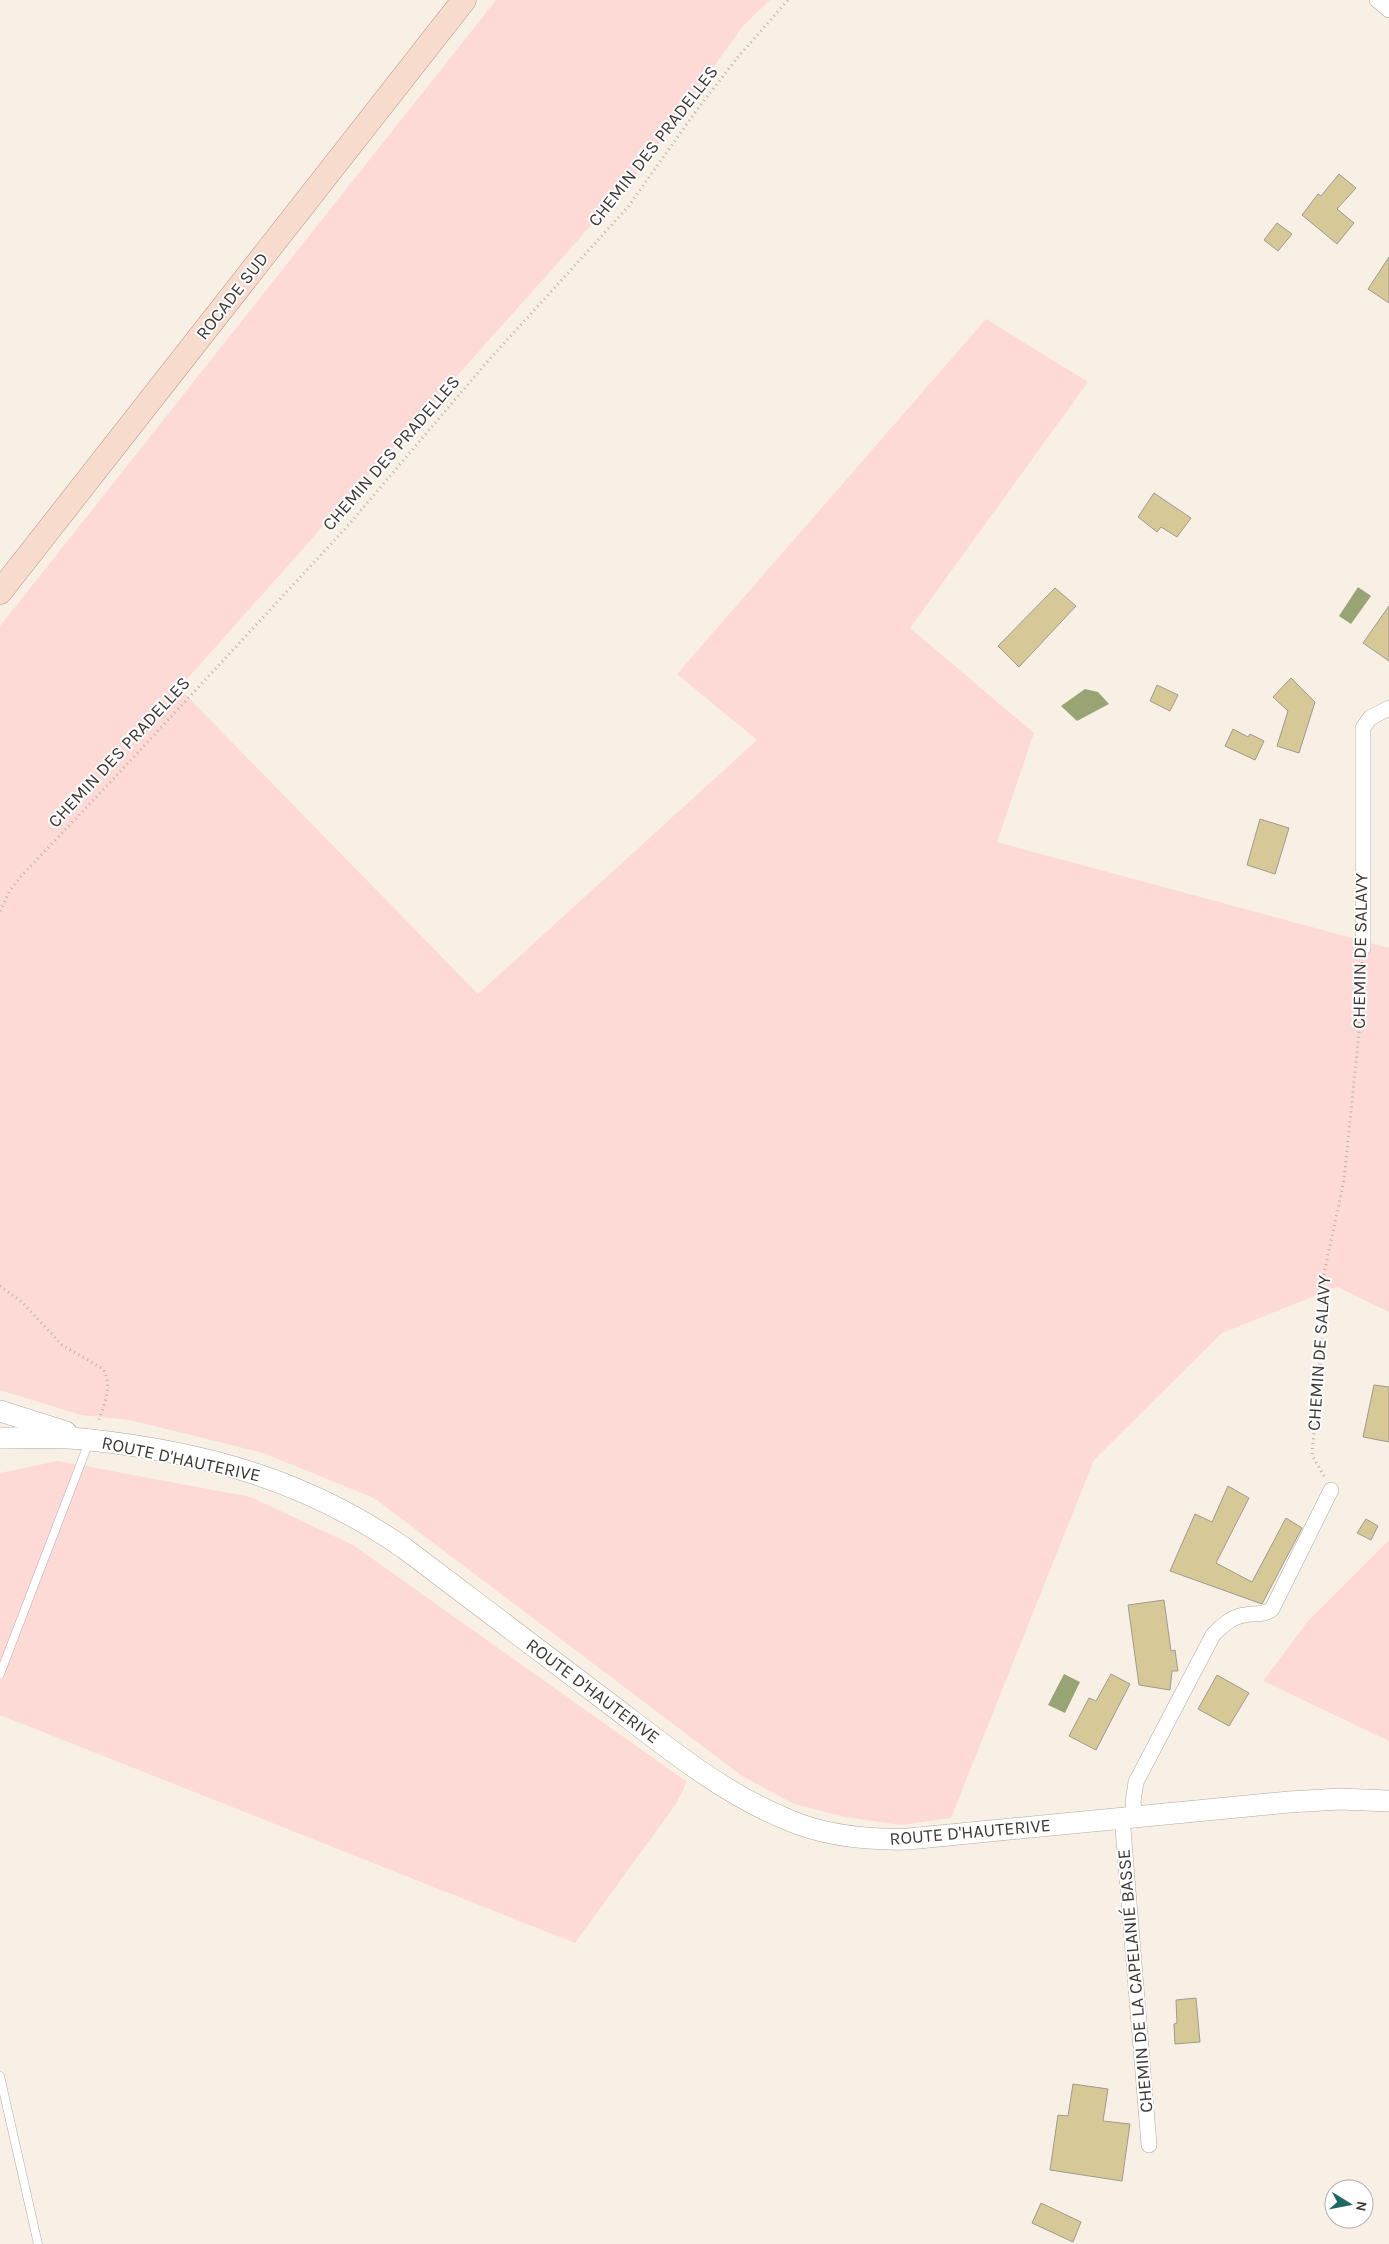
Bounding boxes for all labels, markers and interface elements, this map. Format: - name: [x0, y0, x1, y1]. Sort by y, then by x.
- street label: CHEMIN DES PRADELLES: [583, 61, 723, 231]
- street label: ROCADE SUD: [191, 248, 273, 344]
- street label: CHEMIN DES PRADELLES: [318, 371, 464, 535]
- street label: CHEMIN DES PRADELLES: [43, 672, 195, 832]
- street label: CHEMIN DE SALAVY: [1348, 873, 1372, 1029]
- street label: CHEMIN DE SALAVY: [1303, 1274, 1335, 1431]
- street label: ROUTE D'HAUTERIVE: [100, 1431, 262, 1487]
- street label: ROUTE D'HAUTERIVE: [522, 1634, 664, 1748]
- street label: ROUTE D'HAUTERIVE: [889, 1814, 1051, 1850]
- street label: CHEMIN DE LA CAPELANIÉ BASSE: [1112, 1848, 1157, 2114]
- north arrow: [1324, 2179, 1374, 2229]
- text: N: [1352, 2200, 1371, 2213]

